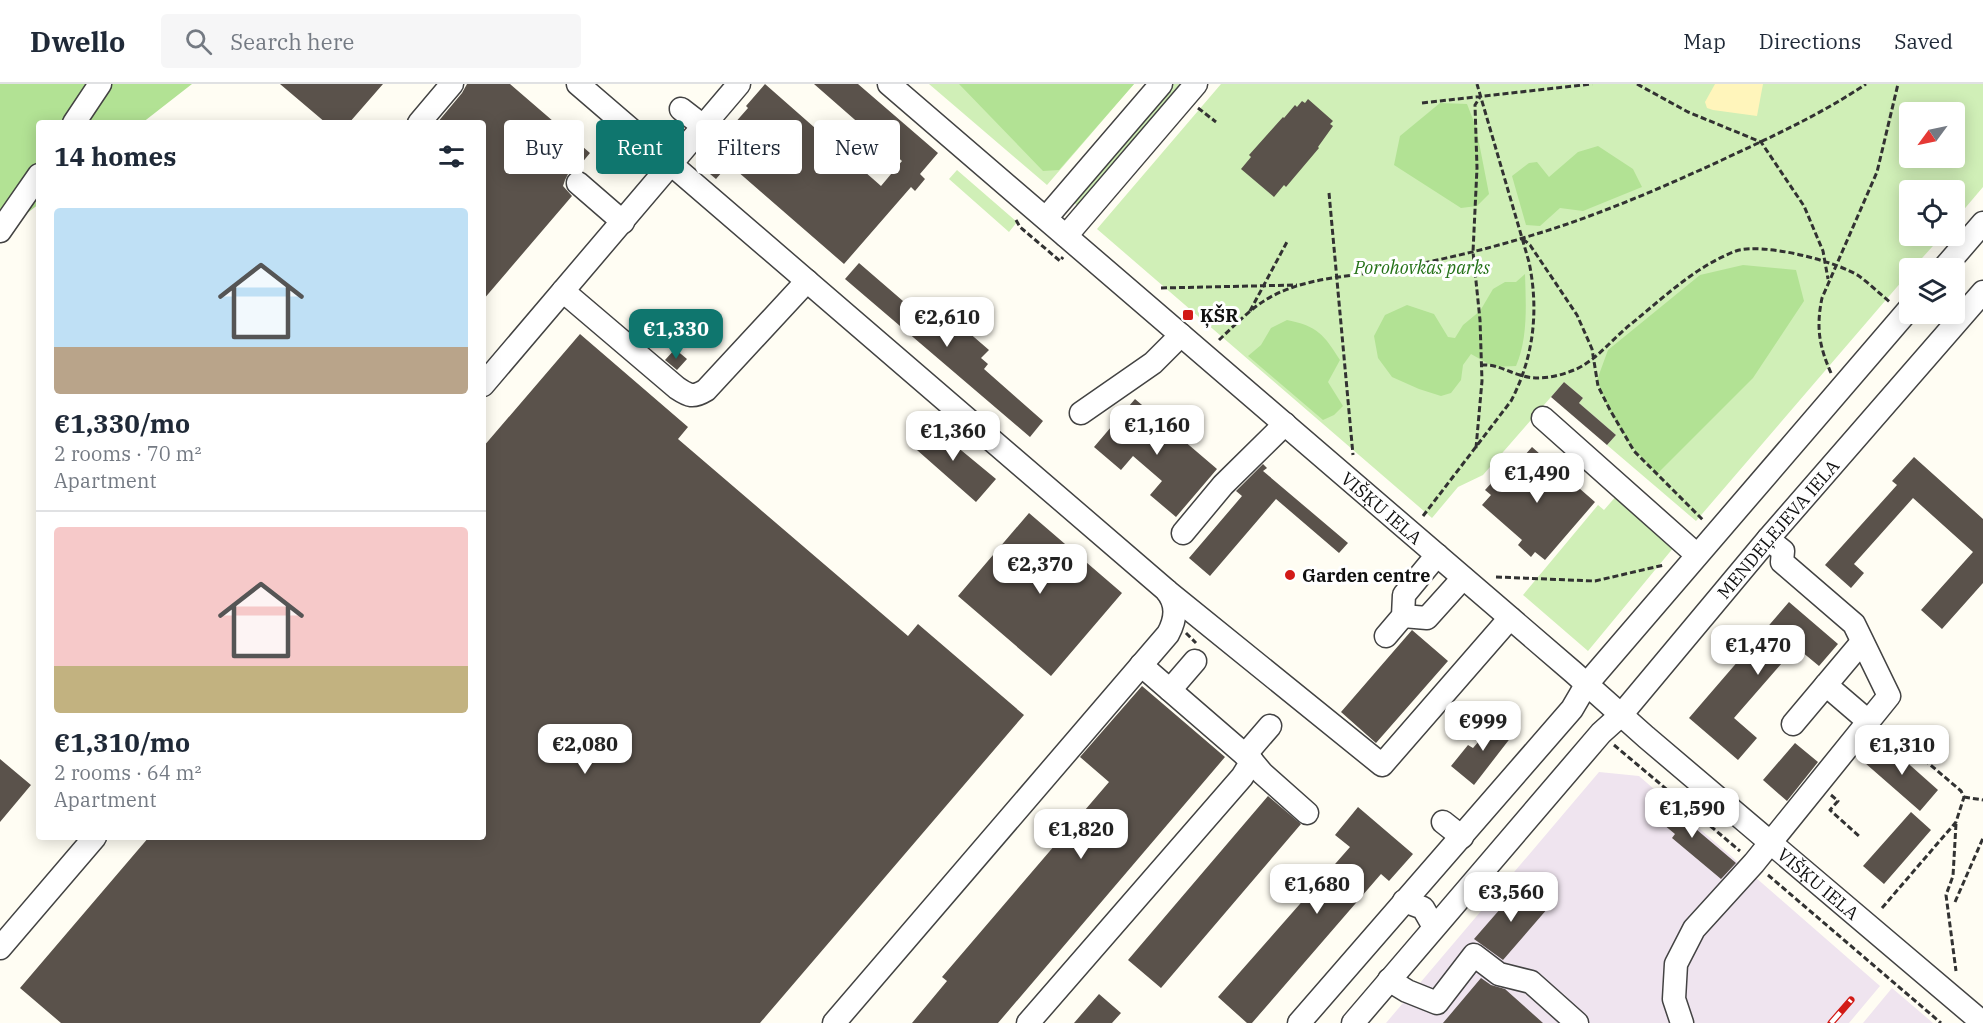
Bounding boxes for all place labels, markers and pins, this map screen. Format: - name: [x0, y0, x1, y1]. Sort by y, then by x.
- pin: €2,610: [898, 297, 996, 348]
- place label: ĶŠR: [1200, 304, 1238, 328]
- marker: ĶŠR: [1181, 308, 1195, 322]
- pin: €1,330: [627, 309, 725, 360]
- pin: €1,160: [1108, 405, 1206, 456]
- pin: €1,360: [904, 411, 1002, 462]
- pin: €1,490: [1488, 453, 1586, 504]
- pin: €2,370: [991, 544, 1089, 595]
- place label: Garden centre: [1302, 564, 1430, 587]
- marker: Garden centre: [1283, 568, 1297, 582]
- pin: €1,470: [1709, 625, 1807, 676]
- pin: €999: [1447, 701, 1519, 752]
- pin: €2,080: [536, 724, 634, 775]
- pin: €1,310: [1853, 725, 1951, 776]
- pin: €1,590: [1643, 788, 1741, 839]
- pin: €1,820: [1032, 809, 1130, 860]
- pin: €1,680: [1268, 864, 1366, 915]
- pin: €3,560: [1462, 872, 1560, 923]

